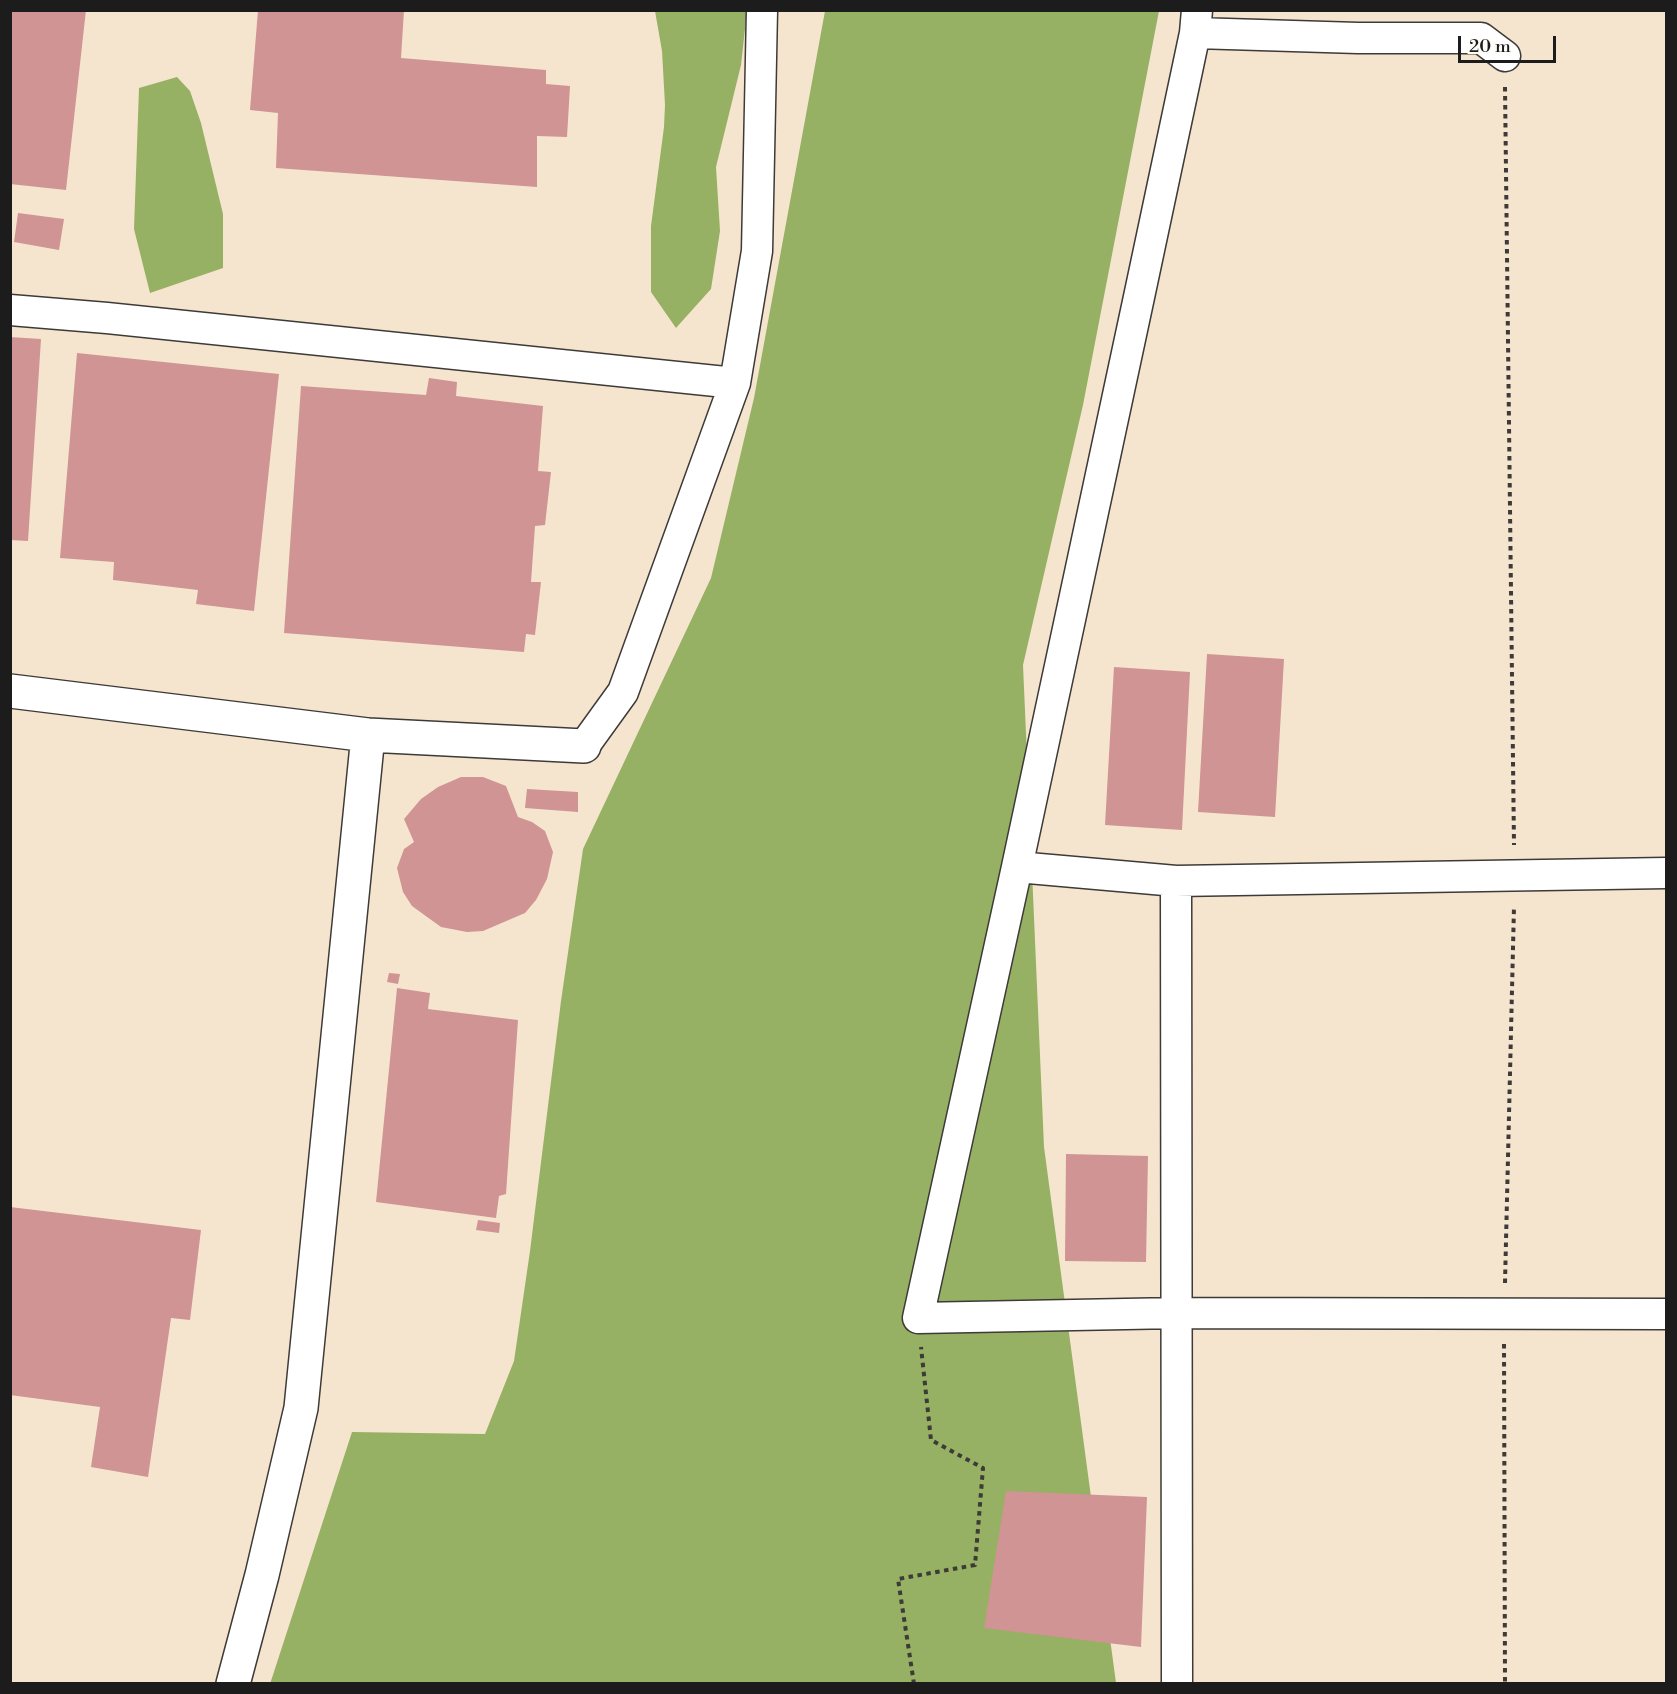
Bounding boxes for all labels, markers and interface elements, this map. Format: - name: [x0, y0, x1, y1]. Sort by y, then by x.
- scale bar: [1461, 24, 1558, 62]
- text: 20 m: [1469, 35, 1511, 58]

